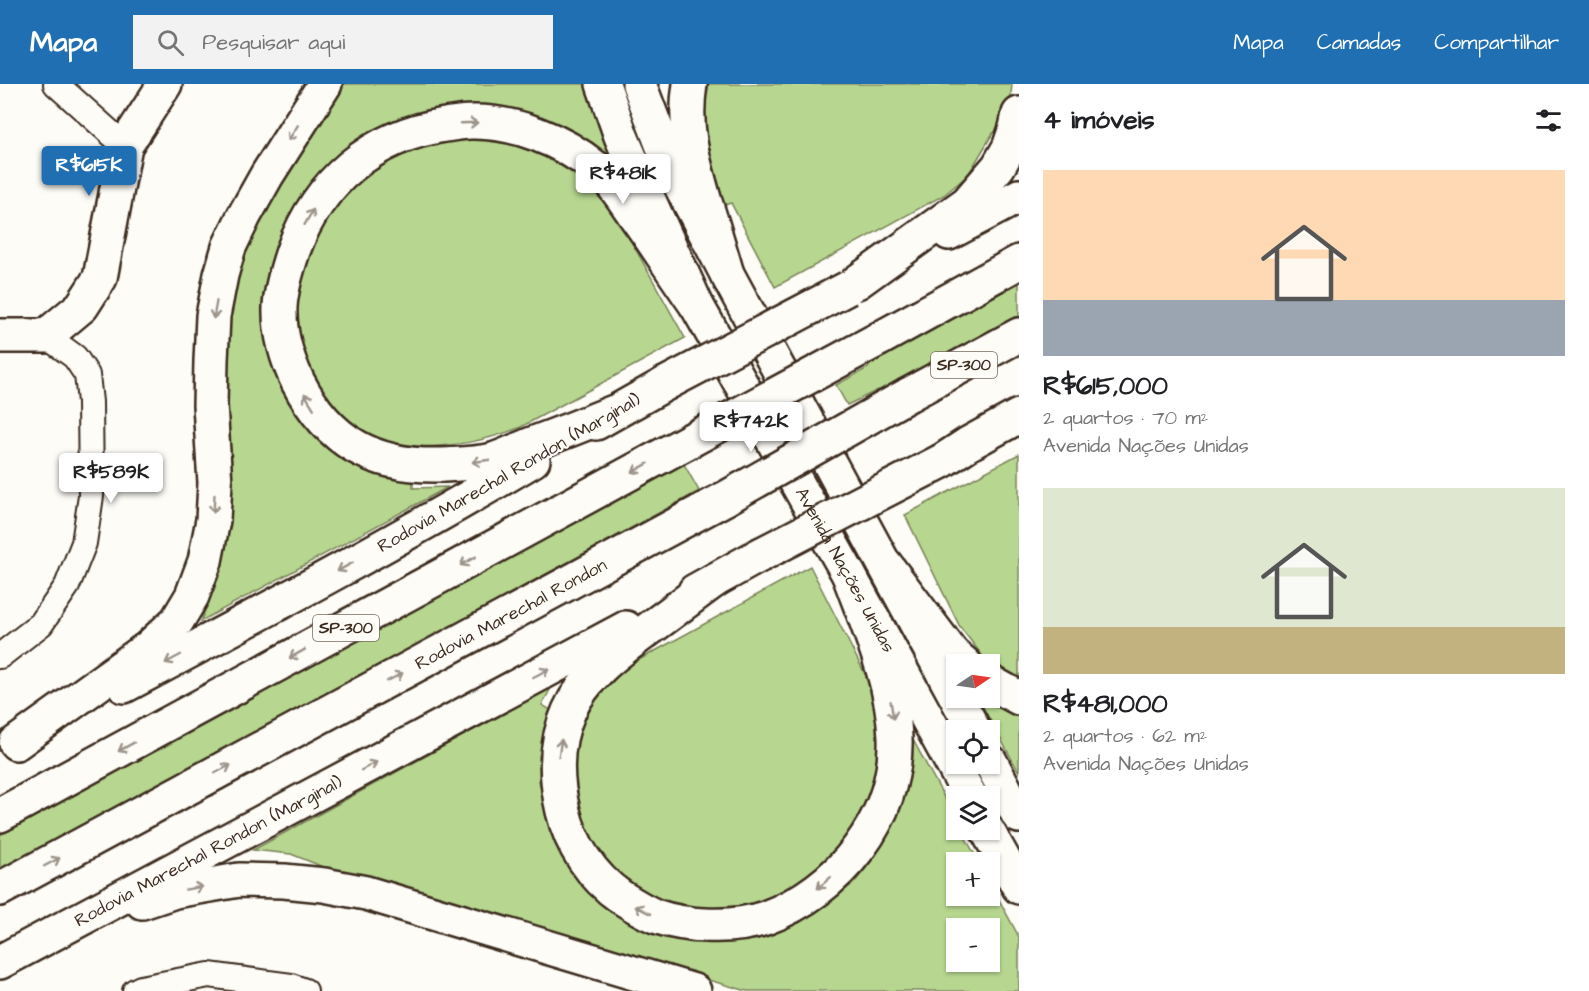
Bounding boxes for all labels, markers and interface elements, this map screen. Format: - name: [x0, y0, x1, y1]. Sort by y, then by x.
- search box: [133, 15, 553, 69]
- text: Mapa: [30, 23, 97, 62]
- icon: search: [154, 26, 187, 59]
- text: Pesquisar aqui: [202, 27, 345, 58]
- text: Mapa: [1233, 28, 1284, 57]
- text: Camadas: [1317, 28, 1401, 57]
- text: Compartilhar: [1434, 28, 1559, 57]
- text: 4 imóveis: [1043, 102, 1154, 138]
- icon: filters: [1532, 104, 1565, 137]
- one-way arrow: [459, 117, 479, 128]
- one-way arrow: [287, 125, 300, 142]
- pin: R$615K: [40, 146, 138, 197]
- text: R$615K: [56, 151, 122, 179]
- pin: R$481K: [574, 154, 672, 205]
- text: R$481K: [590, 159, 656, 187]
- one-way arrow: [303, 209, 315, 226]
- icon: home: [1250, 209, 1358, 317]
- one-way arrow: [209, 299, 220, 319]
- road number: SP-300: [931, 352, 997, 378]
- text: R$615,000: [1043, 368, 1168, 404]
- street label: Rodovia Marechal Rondon (Marginal): [373, 387, 646, 560]
- one-way arrow: [303, 393, 315, 410]
- pin: R$742K: [702, 402, 800, 453]
- text: 2 quartos · 70 m²: [1043, 404, 1208, 432]
- text: R$742K: [714, 407, 788, 435]
- text: Avenida Nações Unidas: [1043, 432, 1249, 460]
- pin: R$589K: [62, 453, 160, 504]
- one-way arrow: [471, 456, 491, 467]
- text: R$589K: [73, 458, 149, 486]
- one-way arrow: [631, 463, 649, 474]
- street label: Avenida Nações Unidas: [789, 483, 901, 657]
- one-way arrow: [208, 494, 219, 514]
- icon: home: [1250, 527, 1358, 635]
- street label: Rodovia Marechal Rondon: [410, 552, 611, 676]
- one-way arrow: [460, 555, 477, 567]
- one-way arrow: [337, 561, 354, 573]
- road number: SP-300: [313, 615, 379, 641]
- one-way arrow: [289, 648, 306, 660]
- one-way arrow: [165, 654, 183, 665]
- north arrow: [946, 654, 1000, 708]
- map controls: [946, 654, 1000, 972]
- one-way arrow: [532, 667, 549, 679]
- one-way arrow: [386, 671, 403, 683]
- text: R$481,000: [1043, 686, 1168, 722]
- one-way arrow: [887, 700, 898, 720]
- button: locate: [946, 720, 1000, 774]
- text: 2 quartos · 62 m²: [1043, 722, 1207, 750]
- one-way arrow: [554, 739, 565, 758]
- one-way arrow: [117, 742, 135, 753]
- text: Avenida Nações Unidas: [1043, 750, 1249, 778]
- one-way arrow: [360, 759, 378, 771]
- one-way arrow: [214, 763, 232, 774]
- street label: Rodovia Marechal Rondon (Marginal): [70, 769, 347, 933]
- button: layers: [946, 786, 1000, 840]
- button: +: [946, 852, 1000, 906]
- one-way arrow: [42, 856, 60, 867]
- one-way arrow: [817, 876, 832, 890]
- one-way arrow: [183, 882, 203, 893]
- one-way arrow: [634, 903, 652, 915]
- button: −: [946, 918, 1000, 972]

